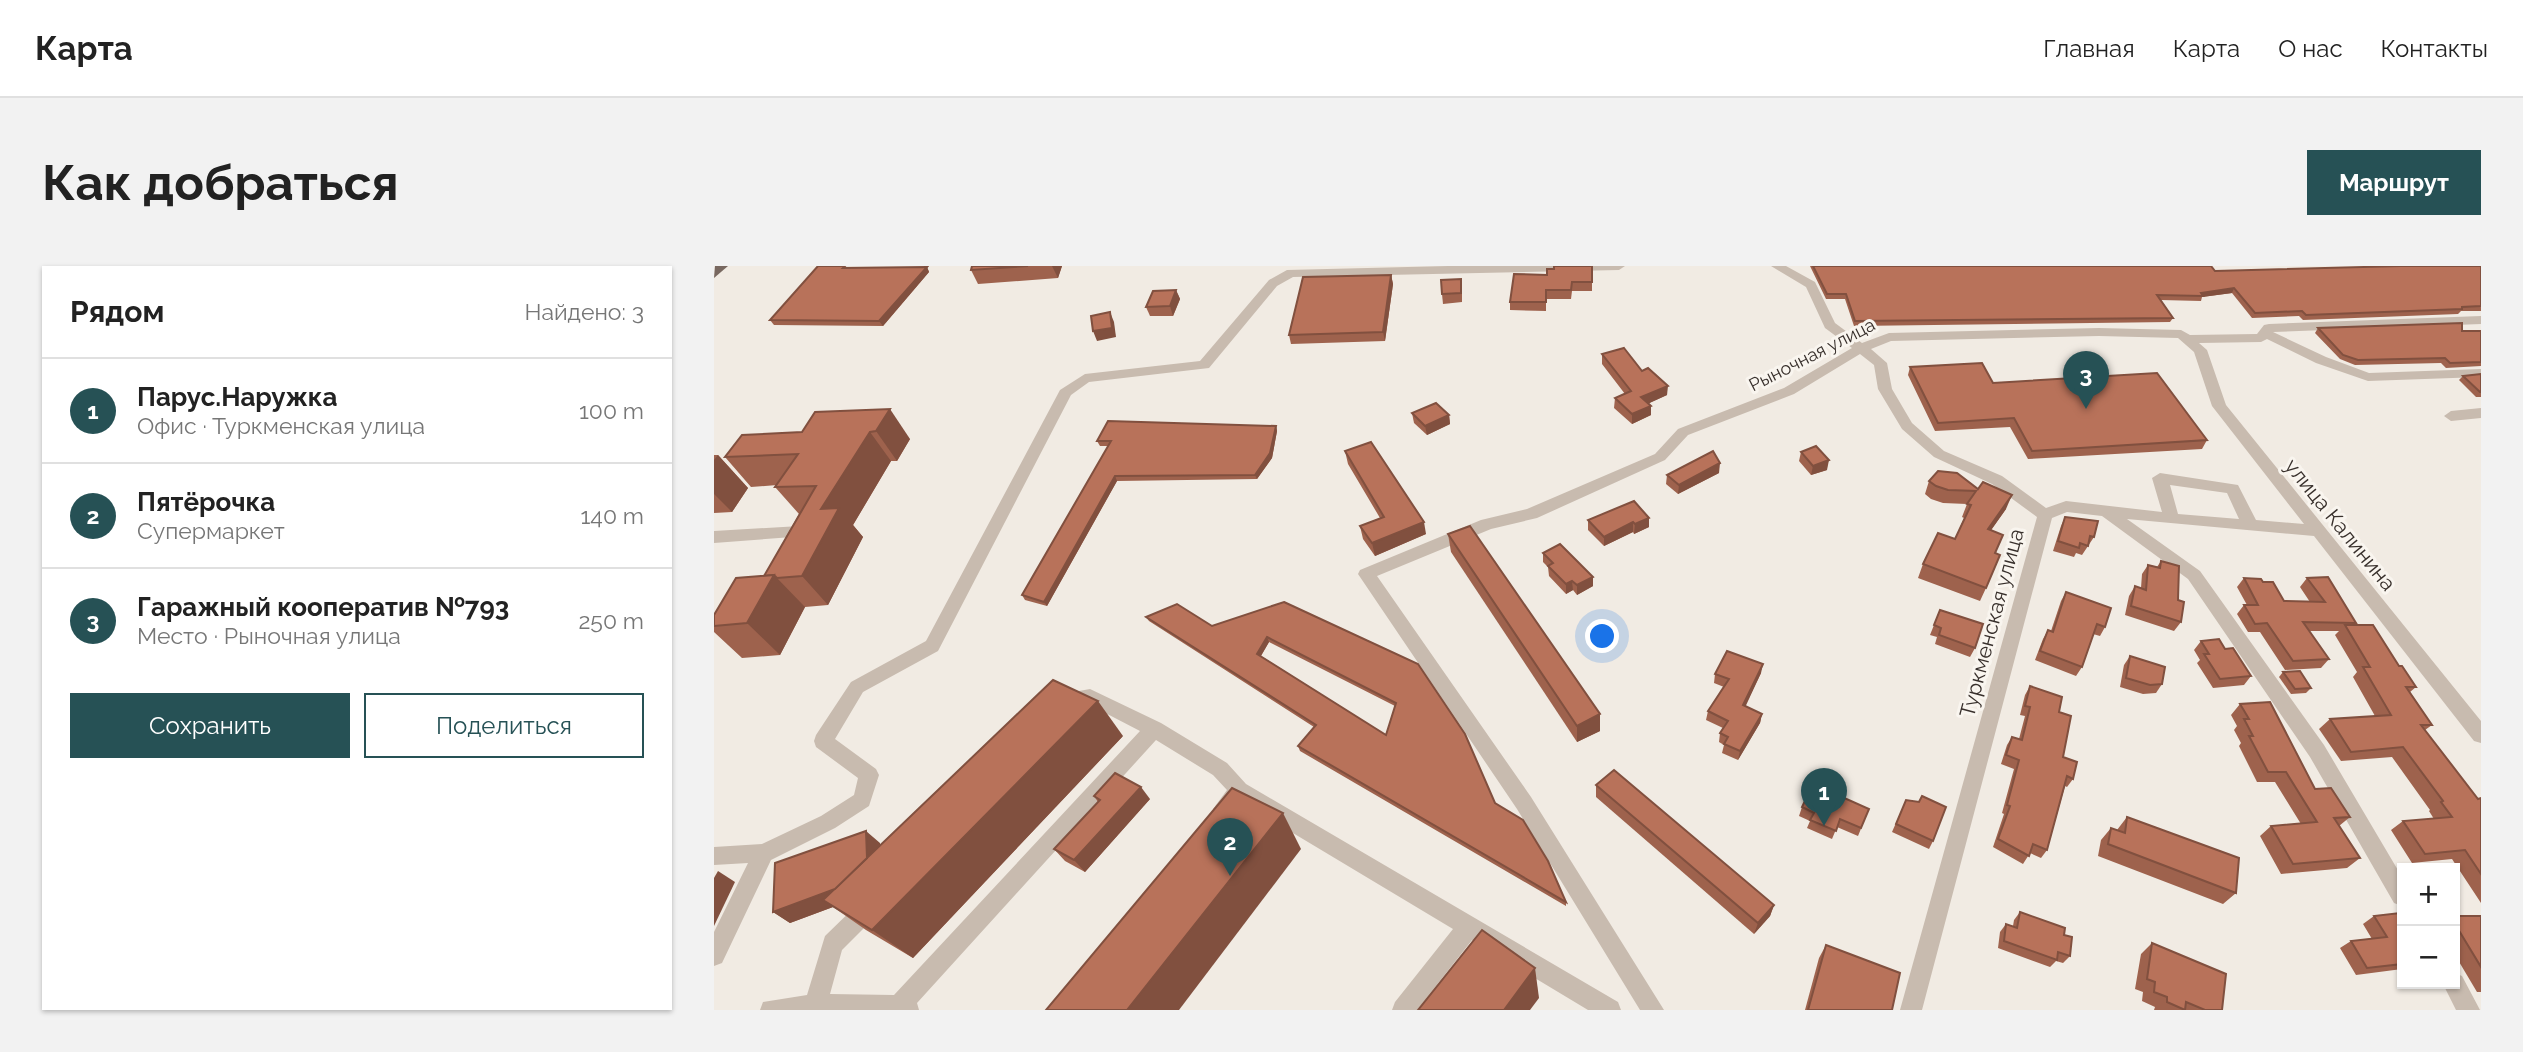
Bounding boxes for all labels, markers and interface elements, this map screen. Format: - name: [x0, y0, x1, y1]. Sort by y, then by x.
- text: Карта: [35, 29, 133, 68]
- text: Главная: [2043, 34, 2135, 63]
- text: Карта: [2173, 34, 2240, 63]
- text: О нас: [2278, 34, 2343, 63]
- text: Контакты: [2381, 34, 2488, 63]
- button: Маршрут: [2307, 150, 2481, 215]
- text: Как добраться: [42, 154, 399, 211]
- text: Рядом: [70, 294, 164, 329]
- text: Найдено: 3: [525, 298, 644, 325]
- street label: Рыночная улица: [1745, 314, 1878, 395]
- pin: 3: [2063, 351, 2109, 409]
- text: Парус.Наружка: [137, 382, 338, 412]
- text: 1: [87, 397, 99, 424]
- text: 100 m: [579, 397, 644, 424]
- text: Офис · Туркменская улица: [137, 412, 425, 439]
- street label: улица Калинина: [2280, 454, 2401, 596]
- text: Пятёрочка: [137, 487, 275, 517]
- text: 2: [87, 502, 99, 529]
- text: 140 m: [581, 502, 644, 529]
- text: Супермаркет: [137, 517, 285, 544]
- street label: Туркменская улица: [1954, 526, 2029, 720]
- text: Гаражный кооператив №793: [137, 592, 509, 622]
- text: 3: [87, 607, 99, 634]
- text: 250 m: [578, 607, 644, 634]
- your location: [1585, 619, 1619, 653]
- text: Место · Рыночная улица: [137, 622, 401, 649]
- button: Сохранить: [70, 693, 350, 758]
- button: Поделиться: [364, 693, 644, 758]
- pin: 1: [1801, 768, 1847, 826]
- pin: 2: [1207, 818, 1253, 876]
- map controls: [2397, 863, 2460, 989]
- button: +: [2397, 863, 2460, 926]
- button: −: [2397, 926, 2460, 989]

